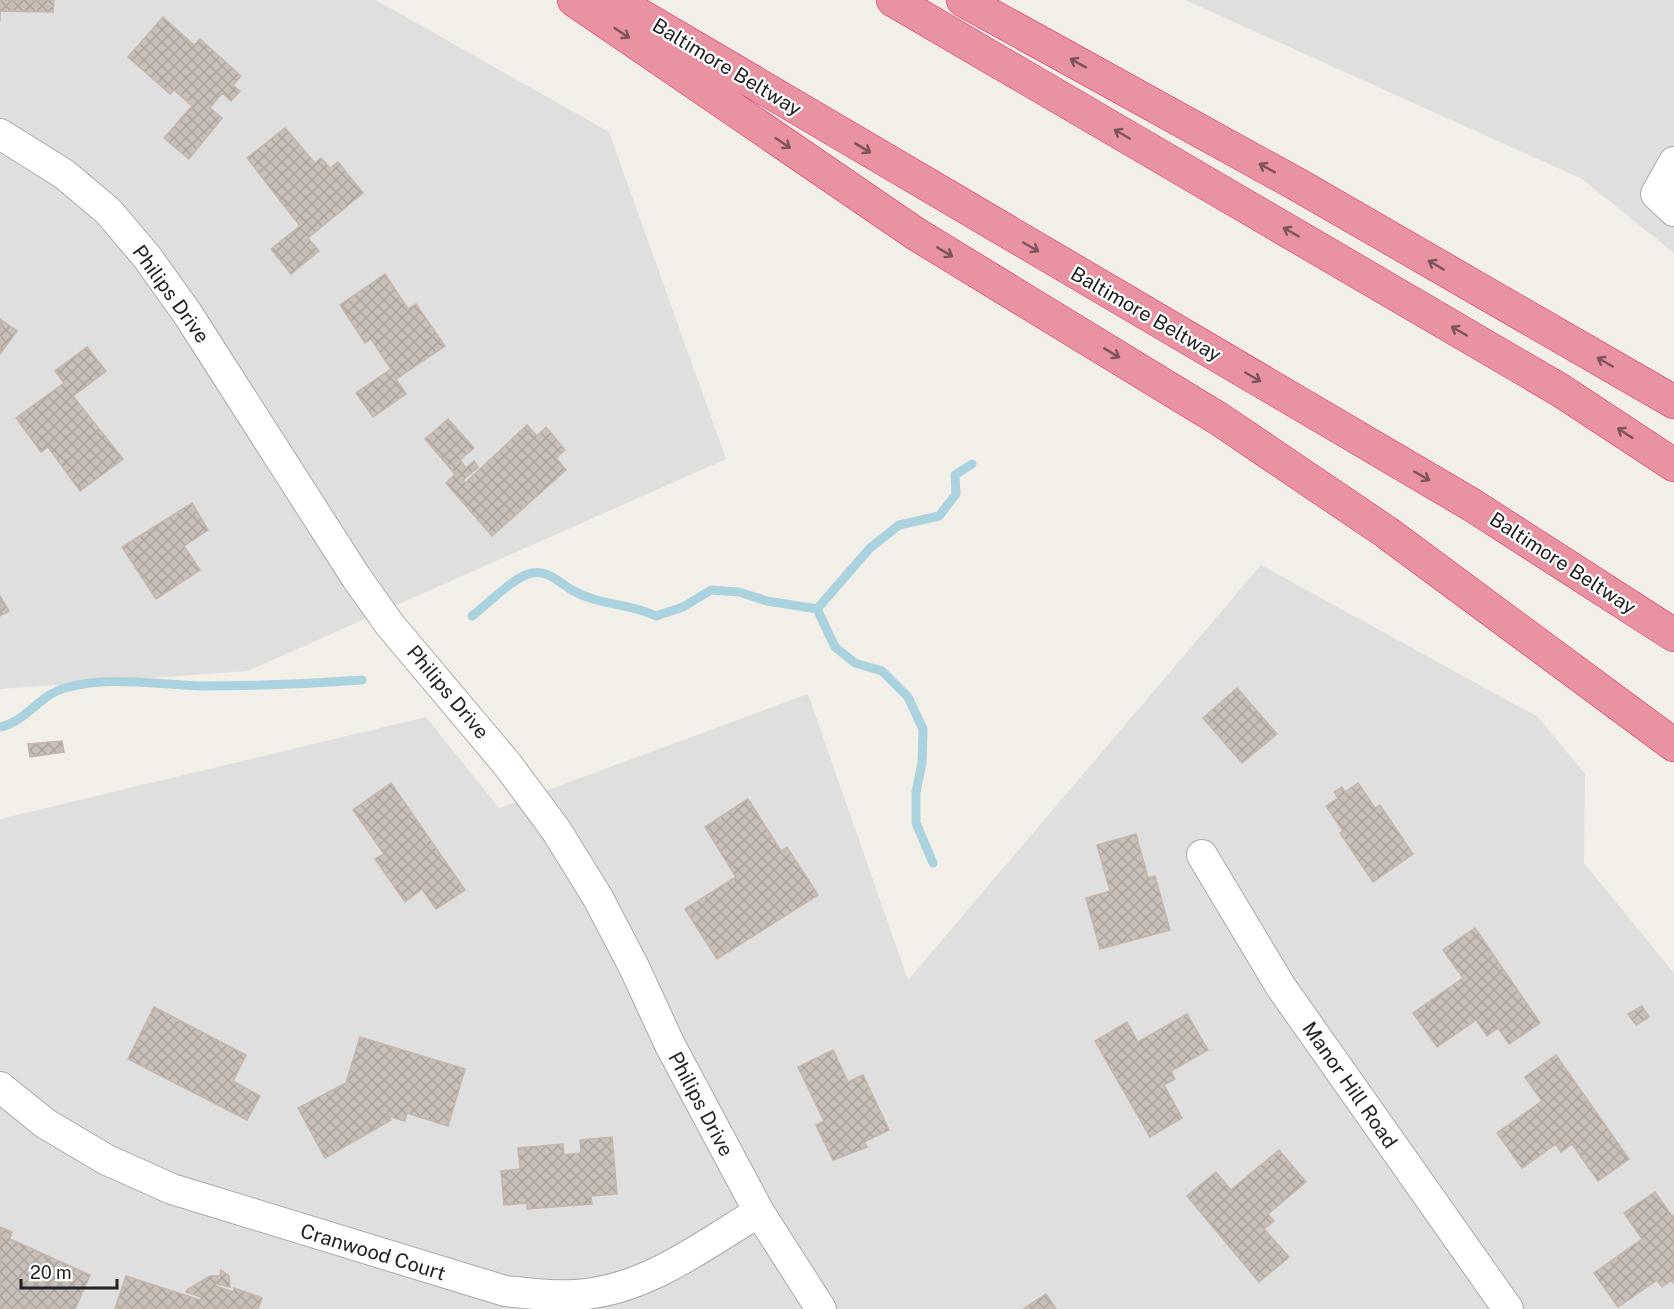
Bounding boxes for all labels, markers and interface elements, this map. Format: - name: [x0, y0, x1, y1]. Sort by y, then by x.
- street label: Baltimore Beltway: [648, 13, 806, 121]
- one-way arrow: [613, 27, 630, 39]
- one-way arrow: [1070, 57, 1087, 69]
- one-way arrow: [1114, 127, 1131, 139]
- one-way arrow: [774, 137, 791, 149]
- one-way arrow: [854, 142, 871, 154]
- one-way arrow: [1259, 162, 1276, 174]
- one-way arrow: [1283, 226, 1300, 238]
- street label: Philips Drive: [127, 240, 215, 348]
- one-way arrow: [1022, 241, 1039, 253]
- one-way arrow: [936, 246, 953, 258]
- one-way arrow: [1428, 259, 1445, 271]
- street label: Baltimore Beltway: [1067, 261, 1226, 367]
- one-way arrow: [1451, 324, 1468, 336]
- one-way arrow: [1103, 347, 1120, 359]
- one-way arrow: [1597, 356, 1614, 368]
- one-way arrow: [1244, 371, 1261, 383]
- one-way arrow: [1617, 426, 1634, 438]
- one-way arrow: [1413, 470, 1430, 482]
- street label: Baltimore Beltway: [1485, 507, 1641, 619]
- street label: Philips Drive: [402, 640, 494, 744]
- street label: Manor Hill Road: [1298, 1017, 1402, 1153]
- street label: Philips Drive: [663, 1048, 739, 1160]
- street label: Cranwood Court: [298, 1219, 448, 1285]
- scale bar: [21, 1252, 117, 1290]
- text: 20 m: [30, 1262, 72, 1283]

